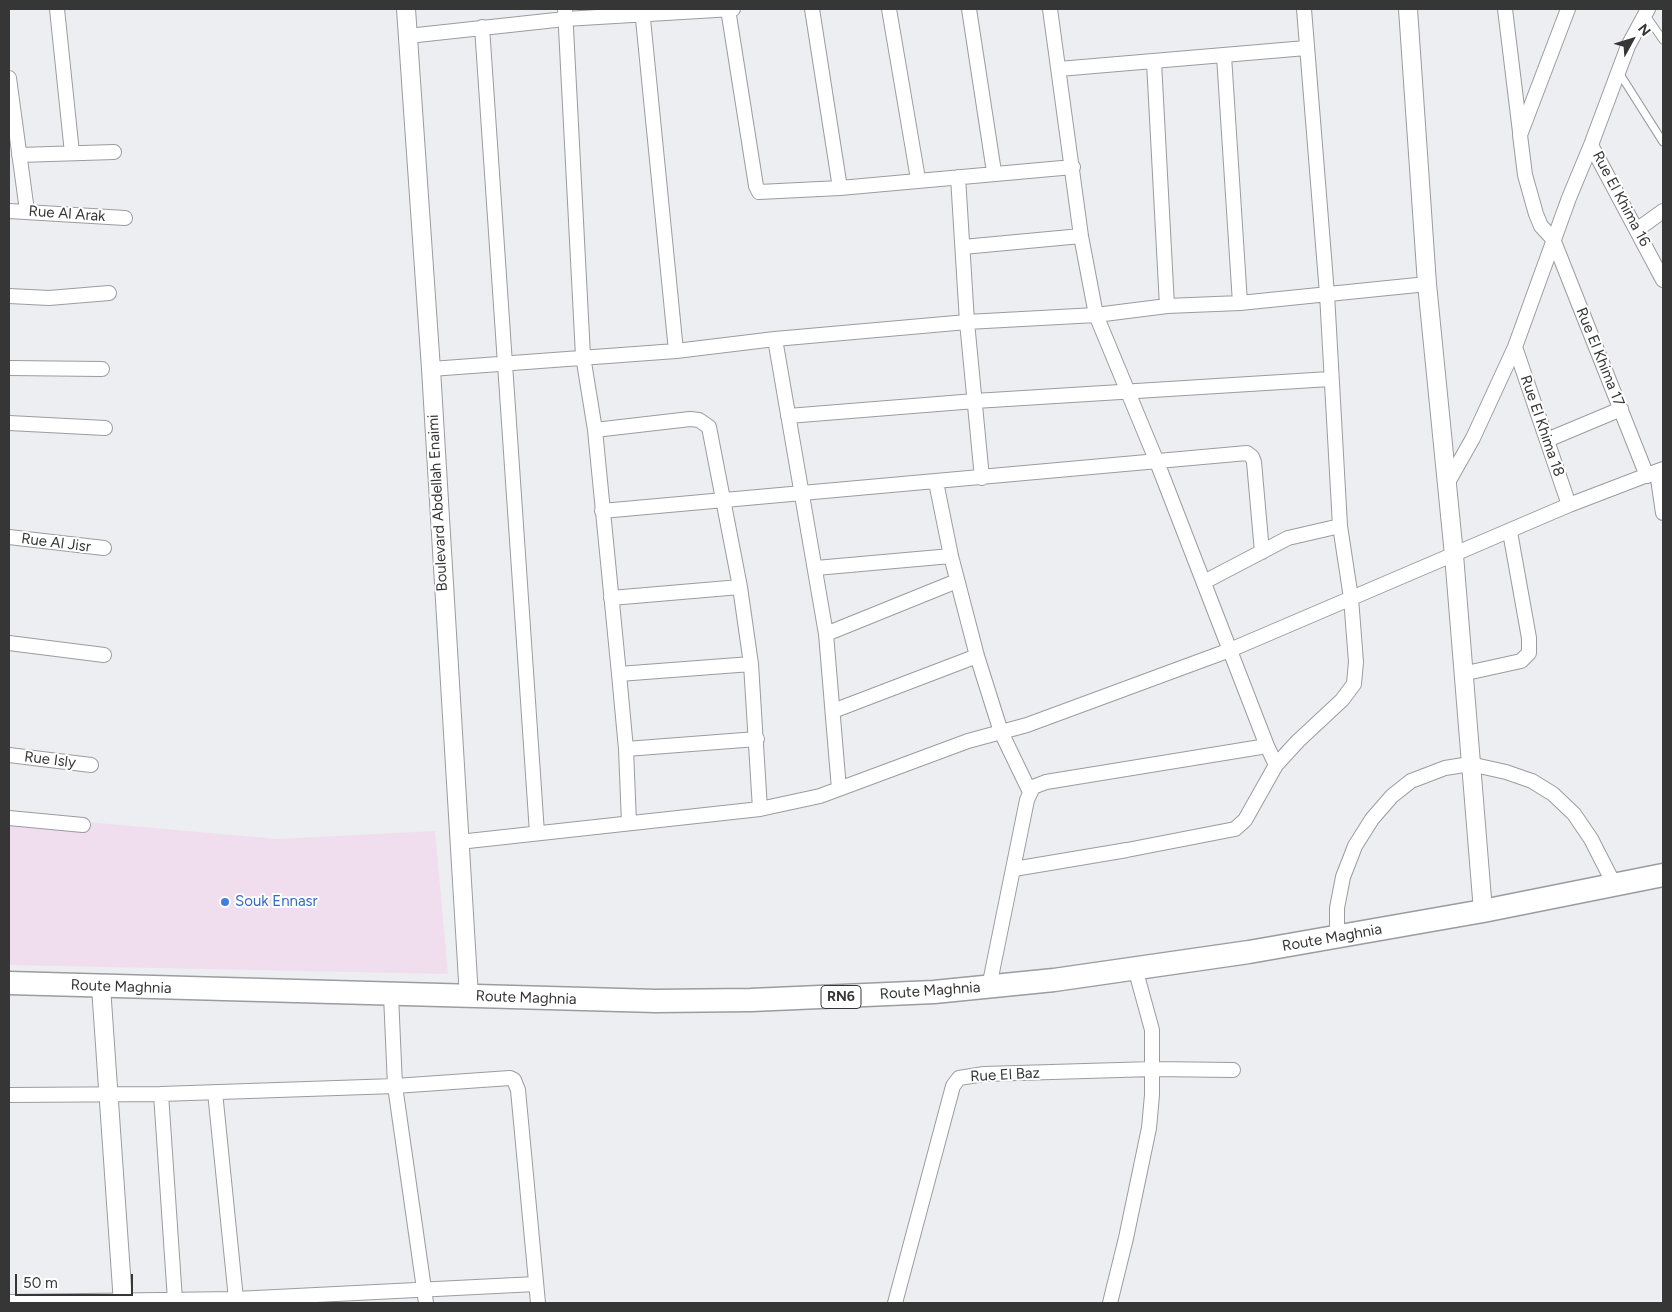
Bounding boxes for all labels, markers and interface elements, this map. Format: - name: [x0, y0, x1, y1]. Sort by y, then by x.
- north arrow: [1607, 15, 1657, 65]
- text: N: [1634, 21, 1654, 40]
- street label: Rue El Khima 16: [1588, 148, 1654, 250]
- street label: Rue Al Arak: [28, 202, 106, 226]
- street label: Rue El Khima 17: [1572, 305, 1628, 409]
- street label: Rue El Khima 18: [1516, 373, 1568, 479]
- street label: Boulevard Abdellah Enaimi: [424, 414, 452, 592]
- street label: Rue Al Jisr: [20, 530, 92, 556]
- street label: Rue Isly: [23, 748, 77, 772]
- place label: Souk Ennasr: [235, 893, 318, 911]
- marker: Souk Ennasr: [219, 896, 231, 908]
- street label: Route Maghnia: [1281, 920, 1383, 956]
- street label: Route Maghnia: [70, 976, 172, 998]
- street label: Route Maghnia: [879, 978, 981, 1004]
- road number: RN6: [821, 986, 861, 1009]
- street label: Route Maghnia: [475, 987, 577, 1009]
- street label: Rue El Baz: [970, 1064, 1040, 1086]
- scale bar: [18, 1264, 135, 1296]
- text: 50 m: [23, 1274, 58, 1292]

